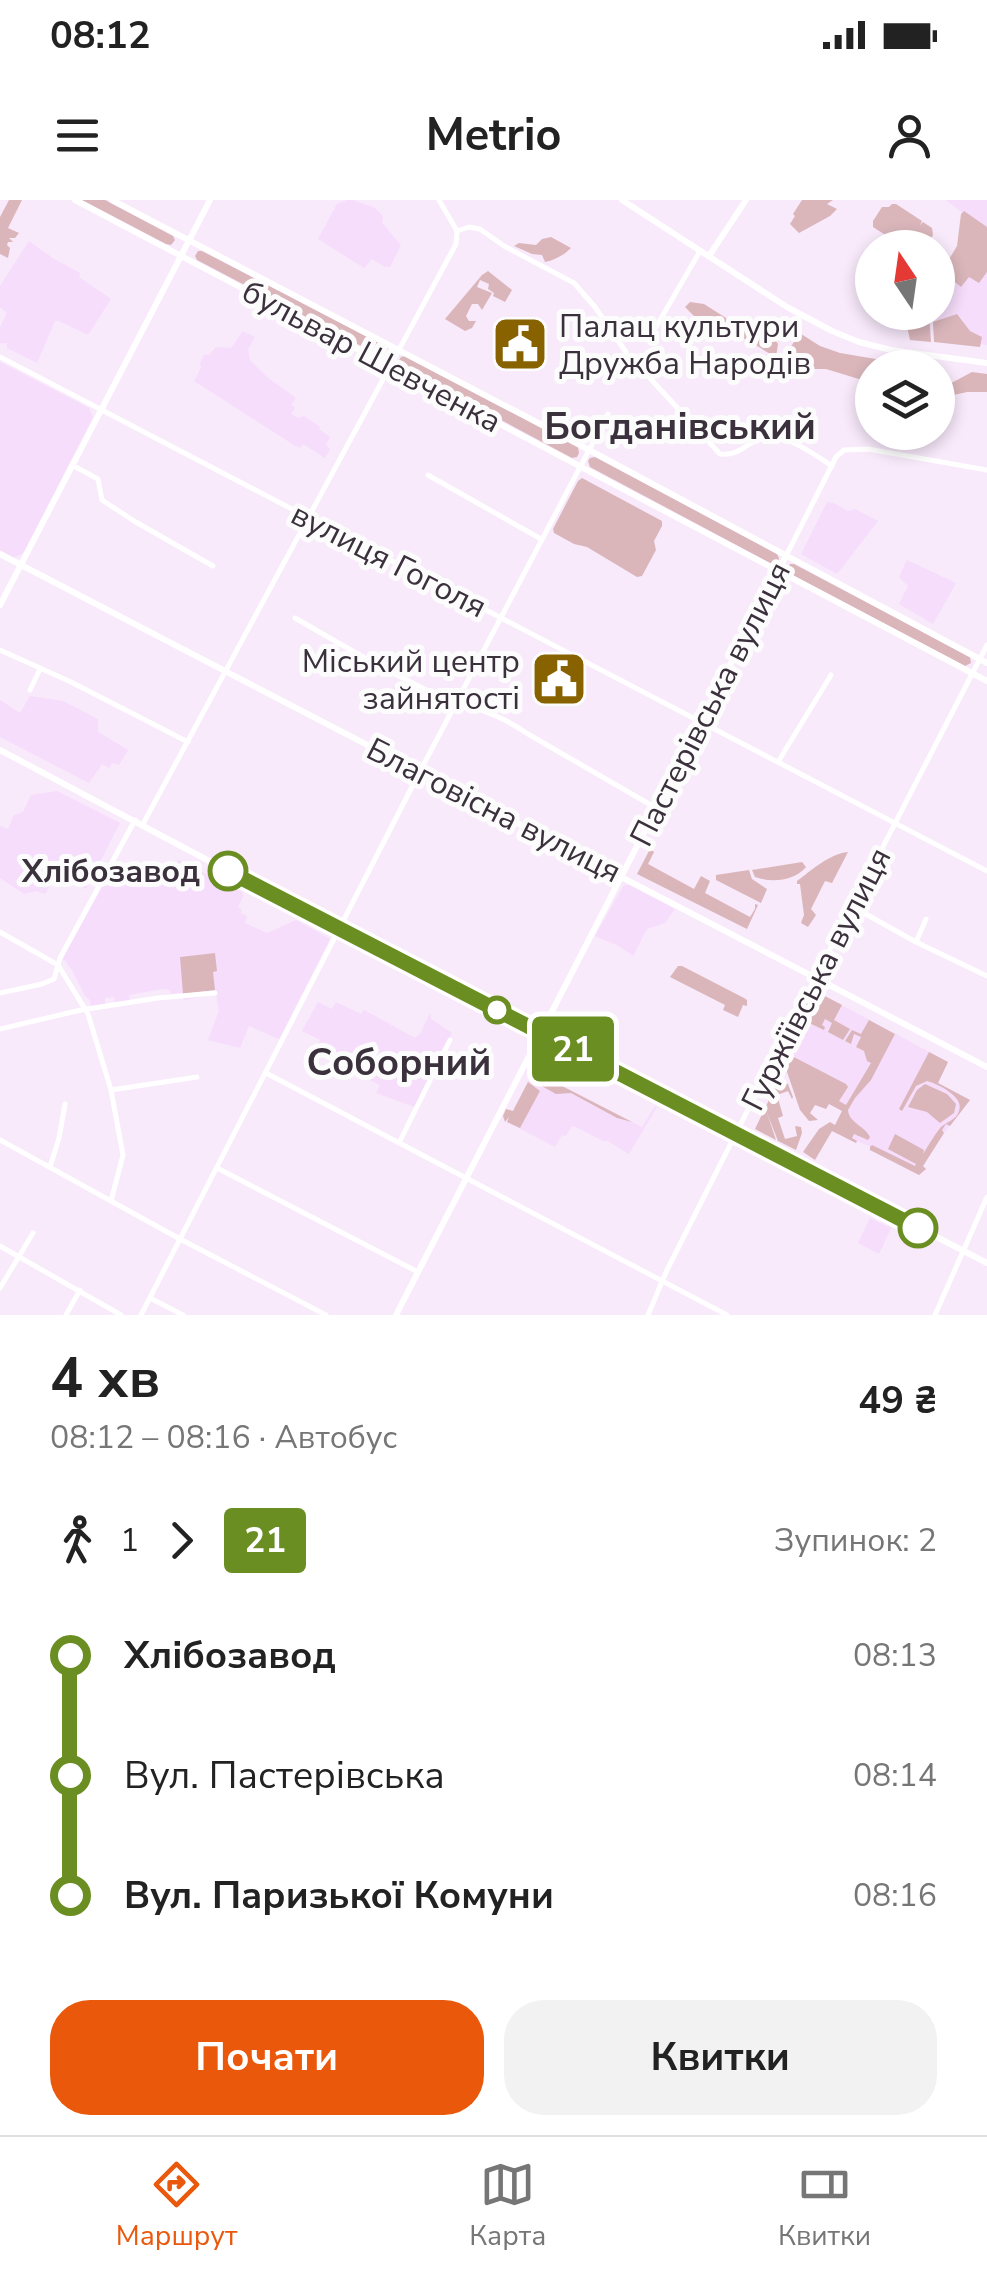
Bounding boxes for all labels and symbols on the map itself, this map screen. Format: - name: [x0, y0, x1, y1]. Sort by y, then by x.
- north arrow: [855, 230, 955, 330]
- street label: бульвар Шевченка: [235, 270, 509, 443]
- place label: Палац культури Дружба Народів: [559, 305, 811, 385]
- public building icon: Палац культури Дружба Народів: [490, 314, 550, 374]
- district label: Богданівський: [544, 401, 816, 452]
- street label: вулиця Гоголя: [284, 493, 494, 628]
- street label: Пастерівська вулиця: [620, 555, 801, 854]
- place label: Міський центр зайнятості: [302, 640, 520, 720]
- public building icon: Міський центр зайнятості: [529, 649, 589, 709]
- street label: Благовісна вулиця: [359, 728, 628, 893]
- street label: Гуржіївська вулиця: [732, 840, 901, 1118]
- place label: Хлібозавод: [21, 850, 200, 893]
- marker: Хлібозавод: [209, 852, 247, 890]
- unlabelled marker: [484, 997, 510, 1023]
- line badge: 21: [528, 1016, 618, 1082]
- district label: Соборний: [306, 1037, 492, 1088]
- unlabelled marker: [899, 1209, 937, 1247]

